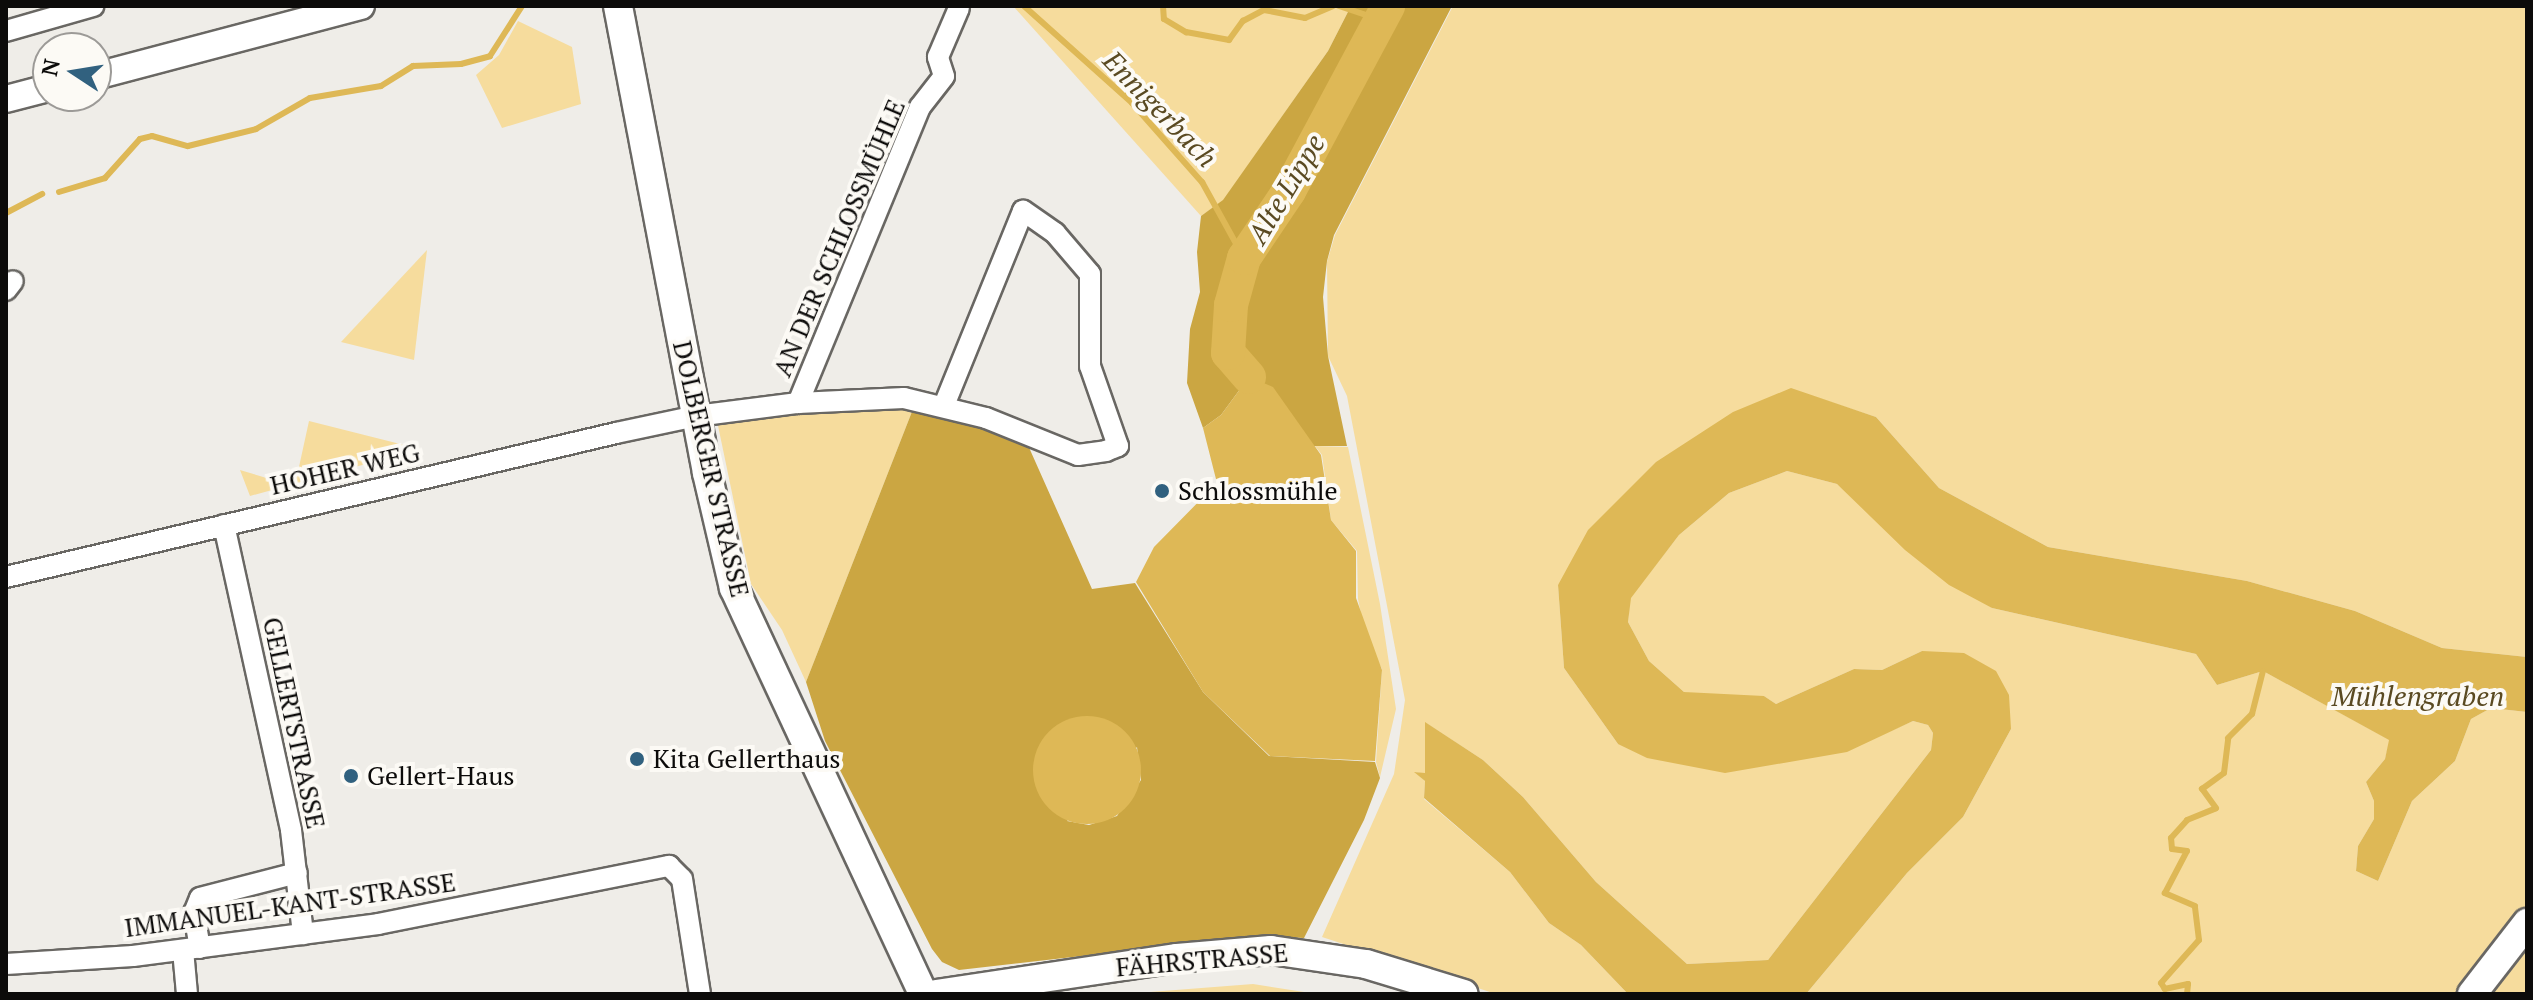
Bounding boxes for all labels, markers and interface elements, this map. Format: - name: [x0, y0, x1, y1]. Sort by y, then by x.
- north arrow: [32, 32, 112, 112]
- water label: Ennigerbach: [1096, 44, 1224, 174]
- text: N: [34, 56, 66, 78]
- street label: AN DER SCHLOSSMÜHLE: [766, 95, 912, 381]
- water label: Alte Lippe: [1240, 128, 1332, 250]
- street label: DOLBERGER STRASSE: [666, 338, 756, 600]
- street label: HOHER WEG: [267, 437, 423, 501]
- place label: Schlossmühle: [1178, 475, 1338, 507]
- marker: Schlossmühle: [1153, 482, 1171, 500]
- street label: GELLERTSTRASSE: [256, 614, 332, 832]
- water label: Mühlengraben: [2332, 679, 2504, 713]
- place label: Kita Gellerthaus: [653, 743, 841, 775]
- marker: Kita Gellerthaus: [628, 750, 646, 768]
- place label: Gellert-Haus: [367, 760, 515, 792]
- marker: Gellert-Haus: [342, 767, 360, 785]
- street label: IMMANUEL-KANT-STRASSE: [122, 866, 458, 944]
- street label: FÄHRSTRASSE: [1115, 937, 1289, 983]

